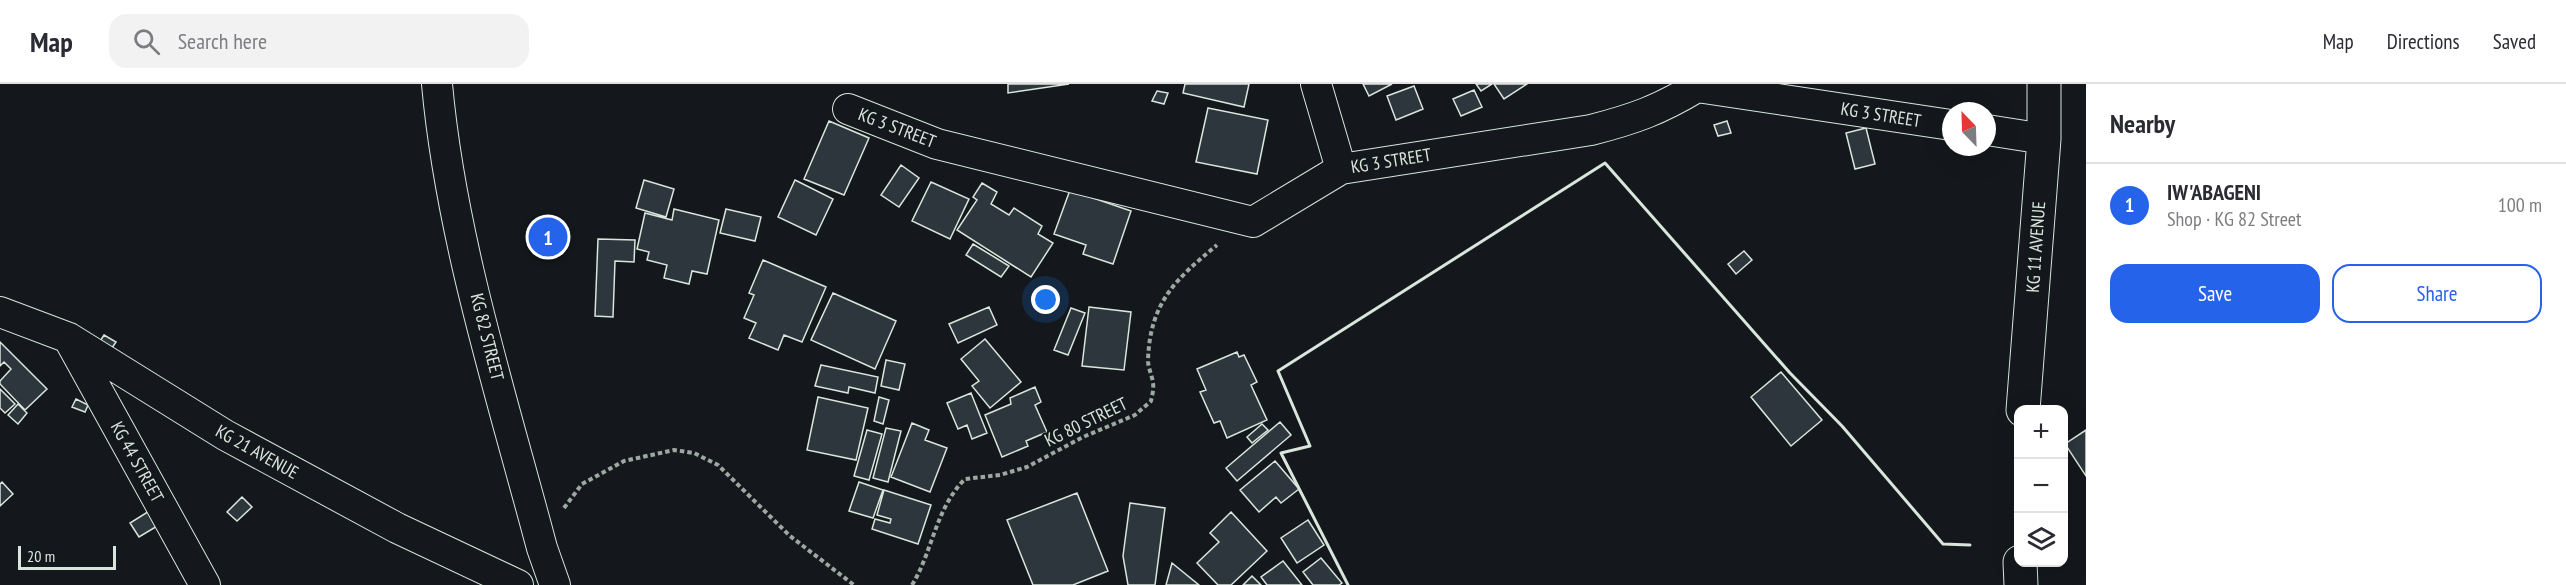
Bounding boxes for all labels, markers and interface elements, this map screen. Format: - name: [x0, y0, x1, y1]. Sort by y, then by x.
- search box: [109, 14, 529, 68]
- text: Map: [30, 23, 73, 60]
- icon: search: [130, 25, 163, 58]
- text: Search here: [178, 27, 267, 55]
- text: Map: [2323, 28, 2354, 55]
- text: Directions: [2387, 28, 2460, 55]
- text: Saved: [2493, 28, 2536, 55]
- street label: KG 3 STREET: [1839, 97, 1923, 132]
- street label: KG 3 STREET: [855, 102, 939, 153]
- north arrow: [1942, 102, 1996, 156]
- text: Nearby: [2110, 107, 2175, 140]
- street label: KG 3 STREET: [1349, 143, 1433, 178]
- text: IW'ABAGENI: [2167, 178, 2261, 206]
- text: 1: [2125, 192, 2134, 218]
- text: 100 m: [2498, 192, 2542, 218]
- street label: KG 11 AVENUE: [2021, 201, 2050, 293]
- text: Shop · KG 82 Street: [2167, 206, 2302, 232]
- pin: 1: [528, 214, 568, 260]
- button: Save: [2110, 264, 2320, 323]
- button: Share: [2332, 264, 2542, 323]
- your location: [1031, 285, 1060, 314]
- street label: KG 82 STREET: [466, 291, 509, 383]
- street label: KG 80 STREET: [1041, 392, 1131, 451]
- map controls: [2014, 405, 2068, 567]
- button: +: [2014, 405, 2068, 459]
- street label: KG 44 STREET: [106, 417, 169, 506]
- street label: KG 21 AVENUE: [212, 419, 303, 484]
- button: −: [2014, 459, 2068, 513]
- button: layers: [2014, 513, 2068, 567]
- scale bar: [18, 543, 116, 570]
- text: 20 m: [27, 546, 55, 566]

